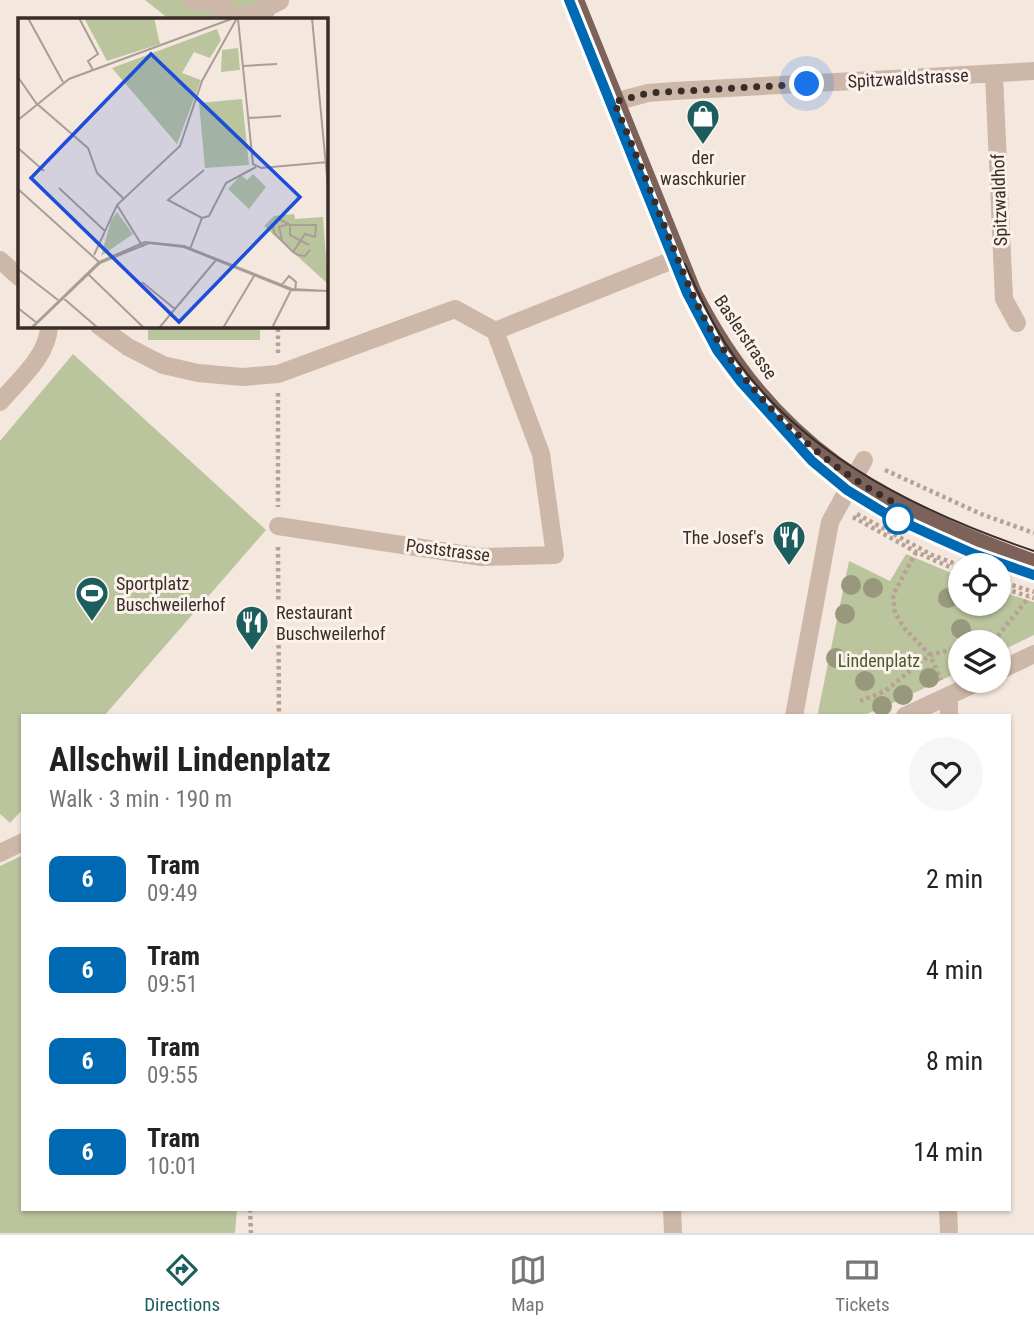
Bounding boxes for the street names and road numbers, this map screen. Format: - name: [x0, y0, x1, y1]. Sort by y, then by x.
- street label: Spitzwaldstrasse: [847, 64, 969, 92]
- street label: Spitzwaldhof: [987, 153, 1011, 247]
- street label: Baslerstrasse: [710, 291, 782, 383]
- street label: Poststrasse: [405, 534, 491, 566]

